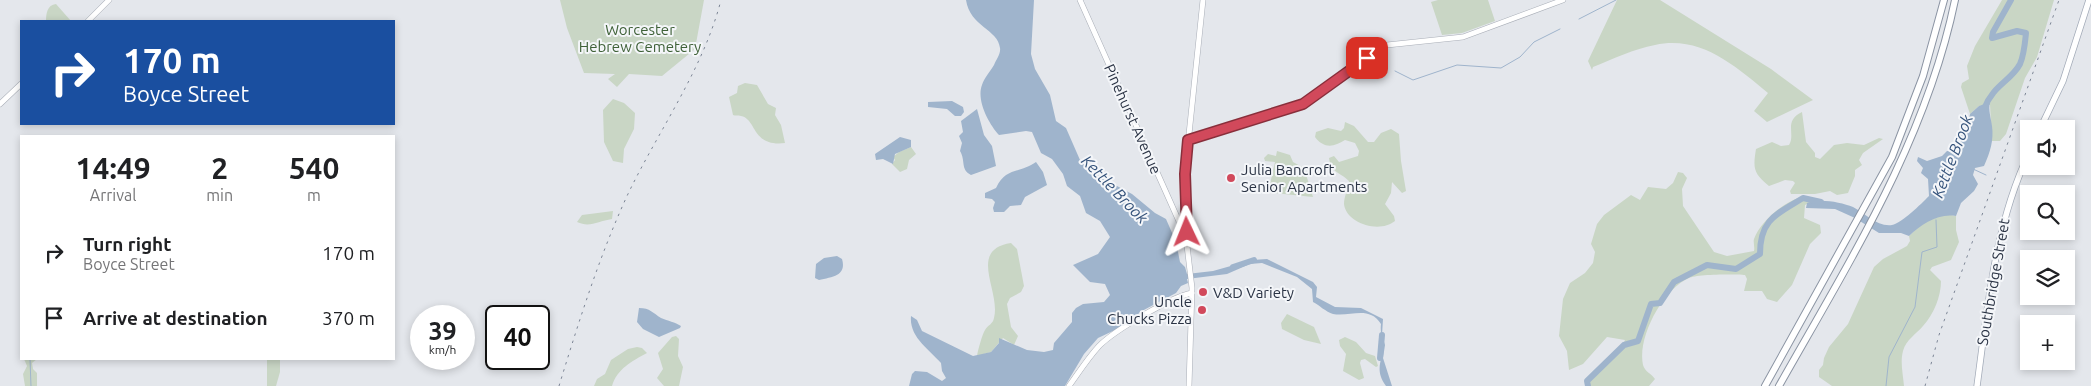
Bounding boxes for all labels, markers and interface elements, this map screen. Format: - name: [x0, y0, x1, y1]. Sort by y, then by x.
- park label: Worcester Hebrew Cemetery: [579, 21, 701, 55]
- pin: [1346, 37, 1388, 79]
- icon: right: [40, 40, 105, 105]
- text: 170 m: [123, 40, 221, 80]
- icon: arrive: [1353, 44, 1381, 72]
- street label: Pinehurst Avenue: [1101, 61, 1165, 177]
- text: Boyce Street: [123, 81, 249, 106]
- water label: Kettle Brook: [1928, 111, 1976, 200]
- map controls: [2020, 120, 2075, 370]
- button: sound: [2020, 120, 2075, 175]
- text: 14:49: [76, 151, 151, 185]
- text: 2: [211, 151, 228, 185]
- text: 540: [289, 151, 339, 185]
- water label: Kettle Brook: [1078, 151, 1152, 227]
- place label: Julia Bancroft Senior Apartments: [1241, 161, 1367, 195]
- marker: Julia Bancroft Senior Apartments: [1225, 172, 1237, 184]
- button: search: [2020, 185, 2075, 240]
- text: Arrival: [90, 186, 136, 204]
- text: min: [206, 186, 233, 204]
- text: m: [307, 186, 321, 204]
- position arrow: [1160, 205, 1212, 257]
- street label: Southbridge Street: [1973, 217, 2013, 347]
- text: Turn right: [83, 233, 171, 255]
- icon: right: [40, 239, 68, 267]
- text: 170 m: [322, 242, 375, 264]
- button: layers: [2020, 250, 2075, 305]
- text: Boyce Street: [83, 255, 175, 273]
- place label: V&D Variety: [1213, 284, 1294, 301]
- marker: V&D Variety: [1197, 286, 1209, 298]
- place label: Uncle Chucks Pizza: [1107, 293, 1192, 327]
- icon: arrive: [40, 304, 68, 332]
- marker: Uncle Chucks Pizza: [1196, 304, 1208, 316]
- speed limit sign: 40: [485, 305, 550, 370]
- text: Arrive at destination: [83, 307, 268, 329]
- text: 370 m: [322, 307, 375, 329]
- button: +: [2020, 315, 2075, 370]
- text: 39: [428, 317, 457, 345]
- text: km/h: [429, 343, 456, 356]

